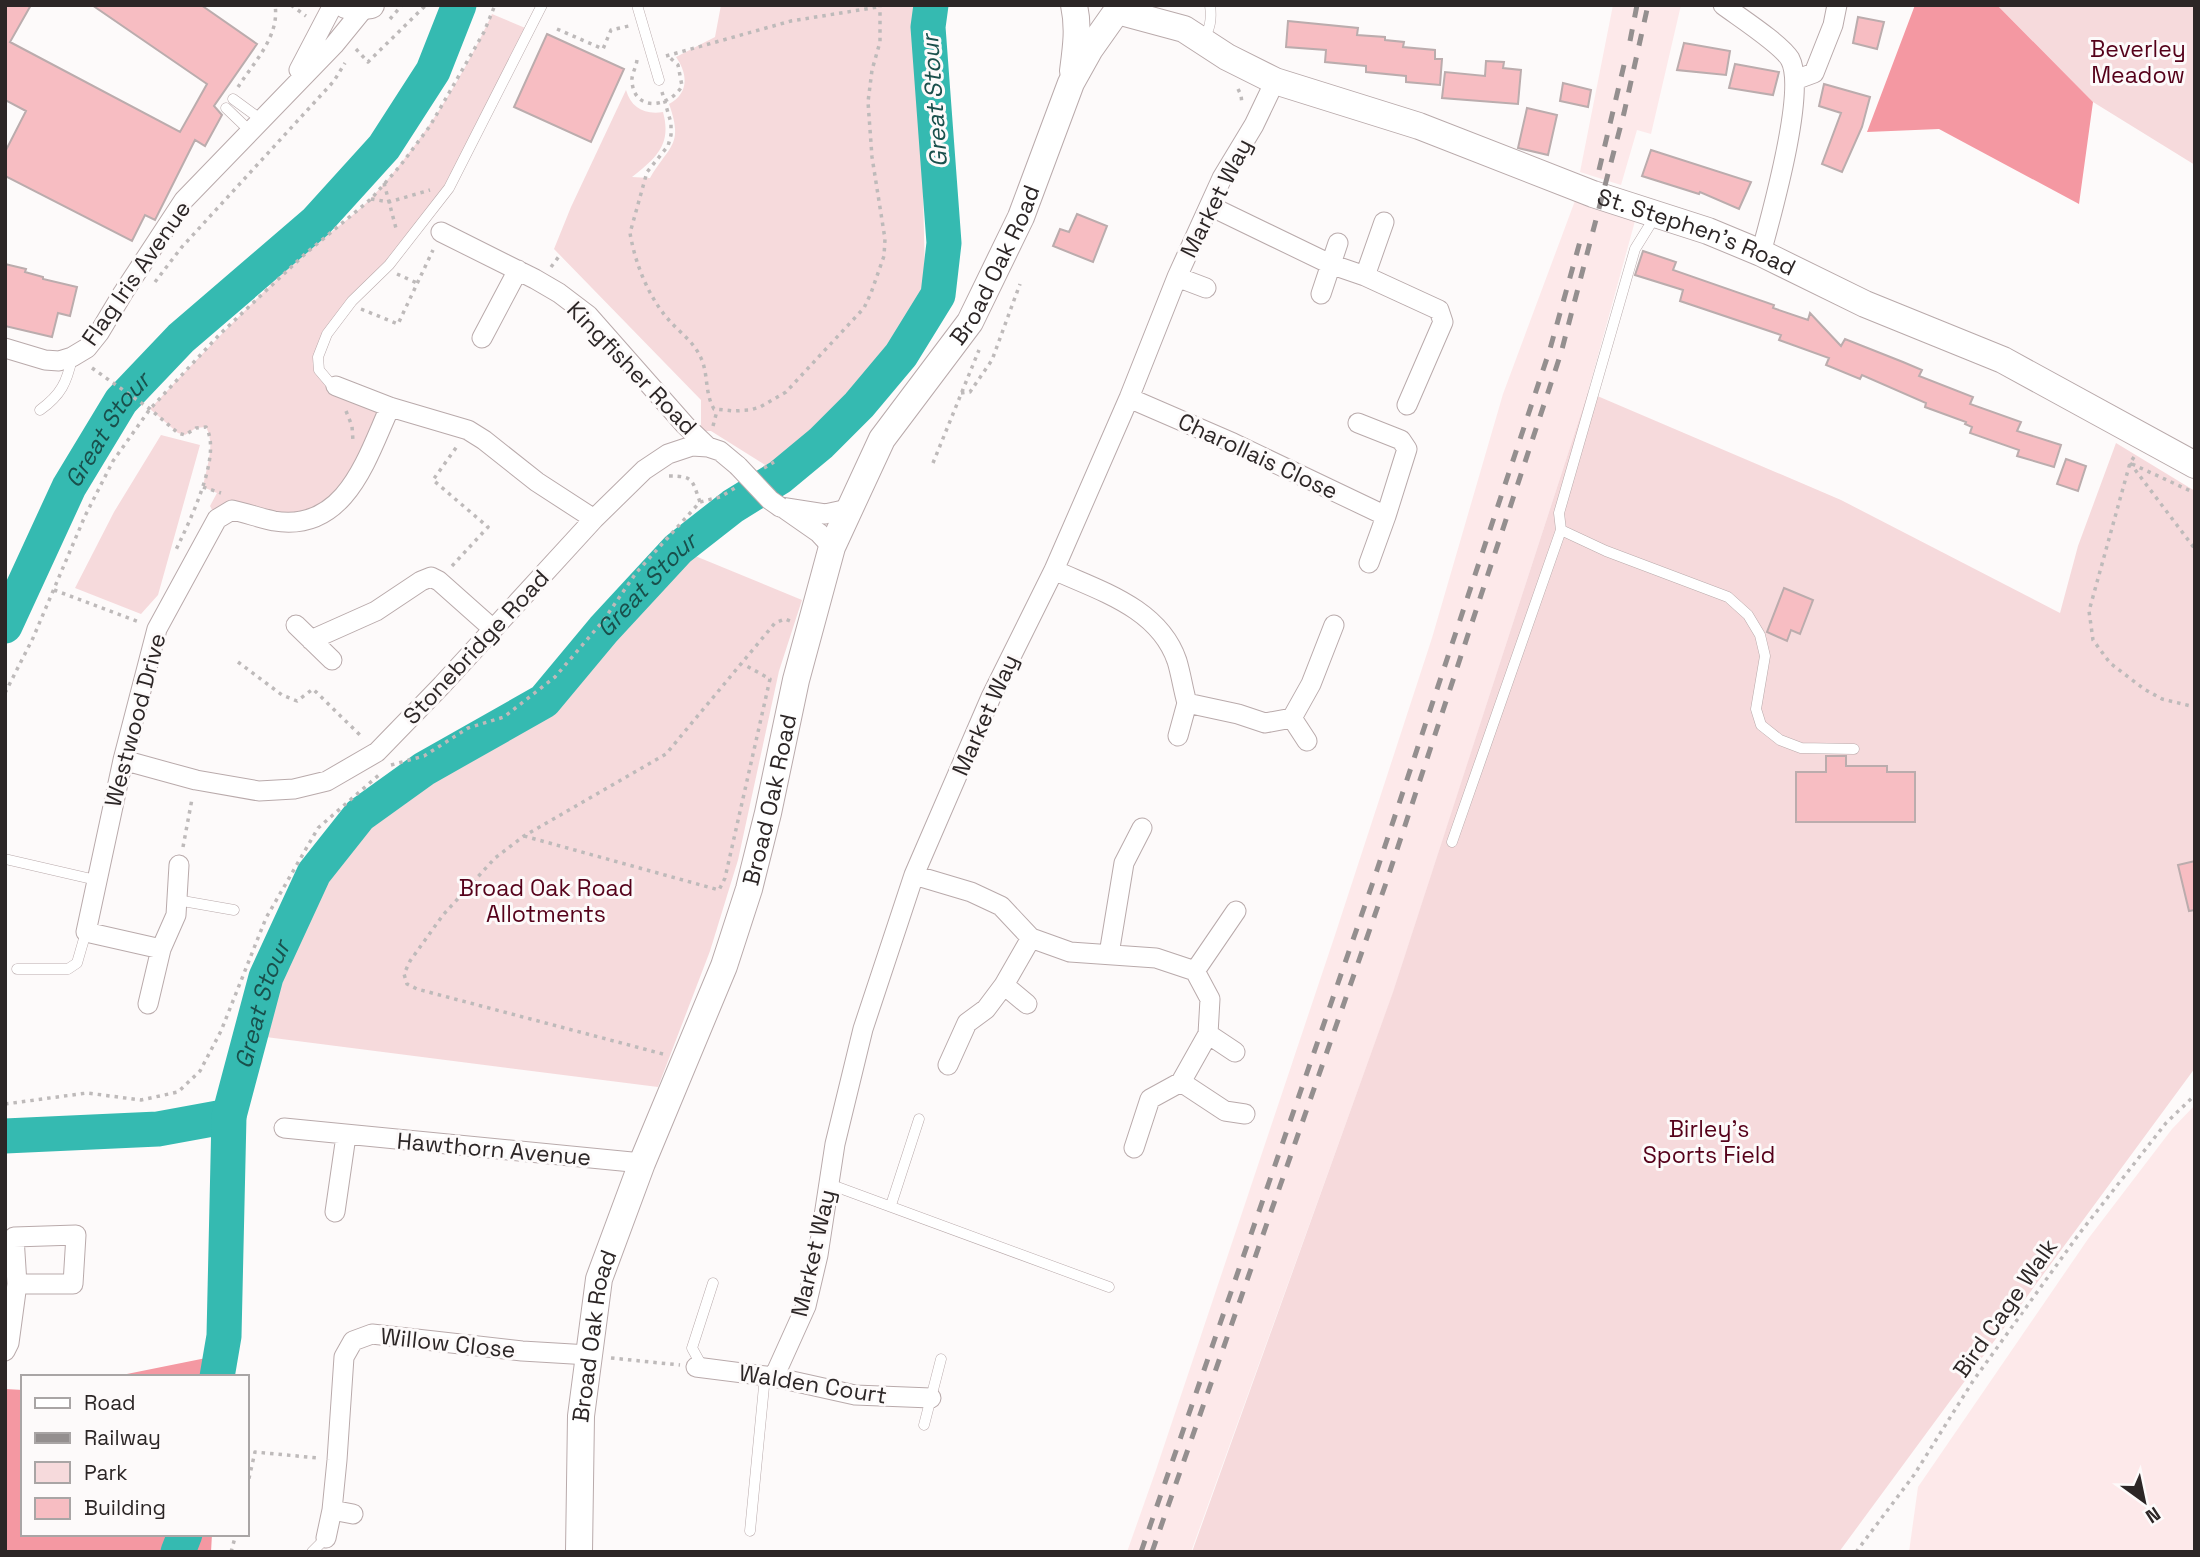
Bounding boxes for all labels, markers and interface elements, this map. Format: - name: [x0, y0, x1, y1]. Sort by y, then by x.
- water label: Great Stour: [914, 31, 954, 168]
- park label: Beverley Meadow: [2090, 34, 2186, 90]
- street label: Market Way: [1173, 133, 1259, 263]
- street label: Broad Oak Road: [943, 181, 1047, 351]
- street label: St. Stephen's Road: [1593, 181, 1801, 283]
- street label: Flag Iris Avenue: [75, 195, 197, 351]
- street label: Kingfisher Road: [561, 295, 703, 441]
- water label: Great Stour: [57, 363, 158, 493]
- street label: Charollais Close: [1173, 406, 1343, 506]
- water label: Great Stour: [589, 523, 705, 643]
- street label: Stonebridge Road: [397, 563, 555, 731]
- street label: Westwood Drive: [97, 630, 173, 810]
- street label: Market Way: [945, 650, 1025, 780]
- street label: Broad Oak Road: [736, 711, 803, 888]
- park label: Broad Oak Road Allotments: [459, 873, 633, 929]
- water label: Great Stour: [227, 932, 298, 1072]
- park label: Birley's Sports Field: [1643, 1114, 1775, 1170]
- street label: Hawthorn Avenue: [396, 1126, 592, 1172]
- street label: Market Way: [784, 1186, 842, 1320]
- street label: Bird Cage Walk: [1946, 1233, 2064, 1383]
- street label: Broad Oak Road: [565, 1245, 624, 1424]
- street label: Willow Close: [379, 1321, 517, 1365]
- street label: Walden Court: [737, 1357, 889, 1411]
- legend: [21, 1375, 248, 1536]
- text: Road: [84, 1389, 136, 1416]
- text: Railway: [84, 1424, 161, 1451]
- text: Park: [84, 1459, 128, 1486]
- north arrow: [2109, 1466, 2179, 1536]
- text: Building: [84, 1494, 166, 1521]
- text: N: [2141, 1501, 2165, 1529]

